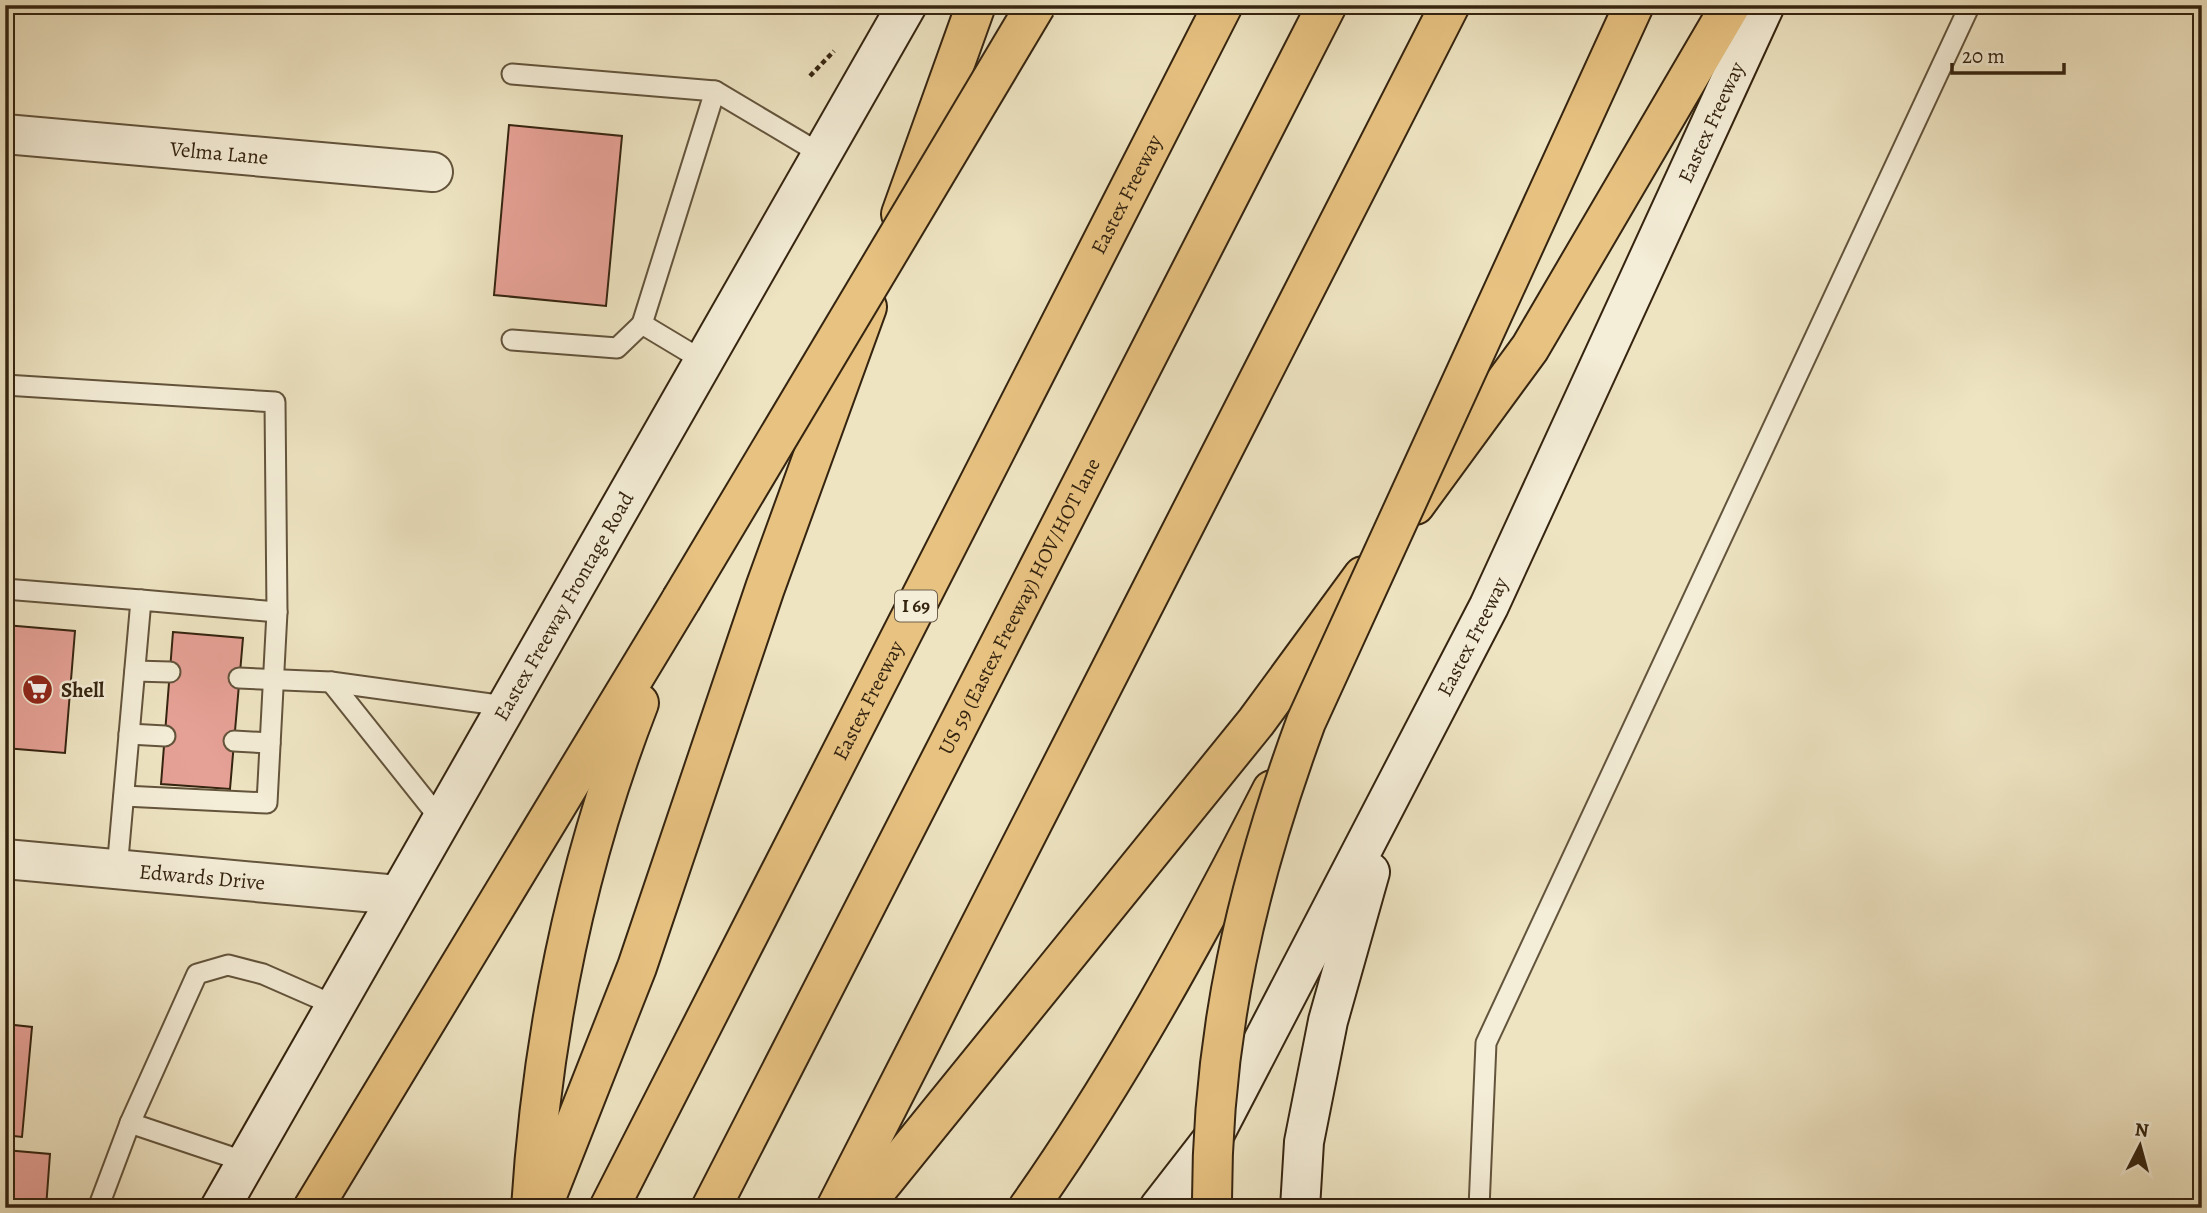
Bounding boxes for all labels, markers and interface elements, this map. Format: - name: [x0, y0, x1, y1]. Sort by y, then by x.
- scale bar: [1952, 32, 2064, 76]
- text: 20 m: [1962, 42, 2005, 70]
- street label: Eastex Freeway: [1671, 57, 1751, 187]
- street label: Eastex Freeway: [1084, 129, 1169, 259]
- street label: Velma Lane: [168, 135, 270, 171]
- street label: US 59 (Eastex Freeway) HOV/HOT lane: [931, 453, 1107, 759]
- street label: Eastex Freeway Frontage Road: [487, 486, 641, 726]
- street label: Eastex Freeway: [1430, 572, 1515, 701]
- road number: I 69: [895, 590, 937, 622]
- street label: Eastex Freeway: [826, 635, 911, 765]
- supermarket icon: Shell: [21, 673, 55, 707]
- place label: Shell: [61, 676, 105, 704]
- street label: Edwards Drive: [138, 857, 266, 897]
- north arrow: [2106, 1112, 2176, 1182]
- text: N: [2133, 1116, 2150, 1144]

